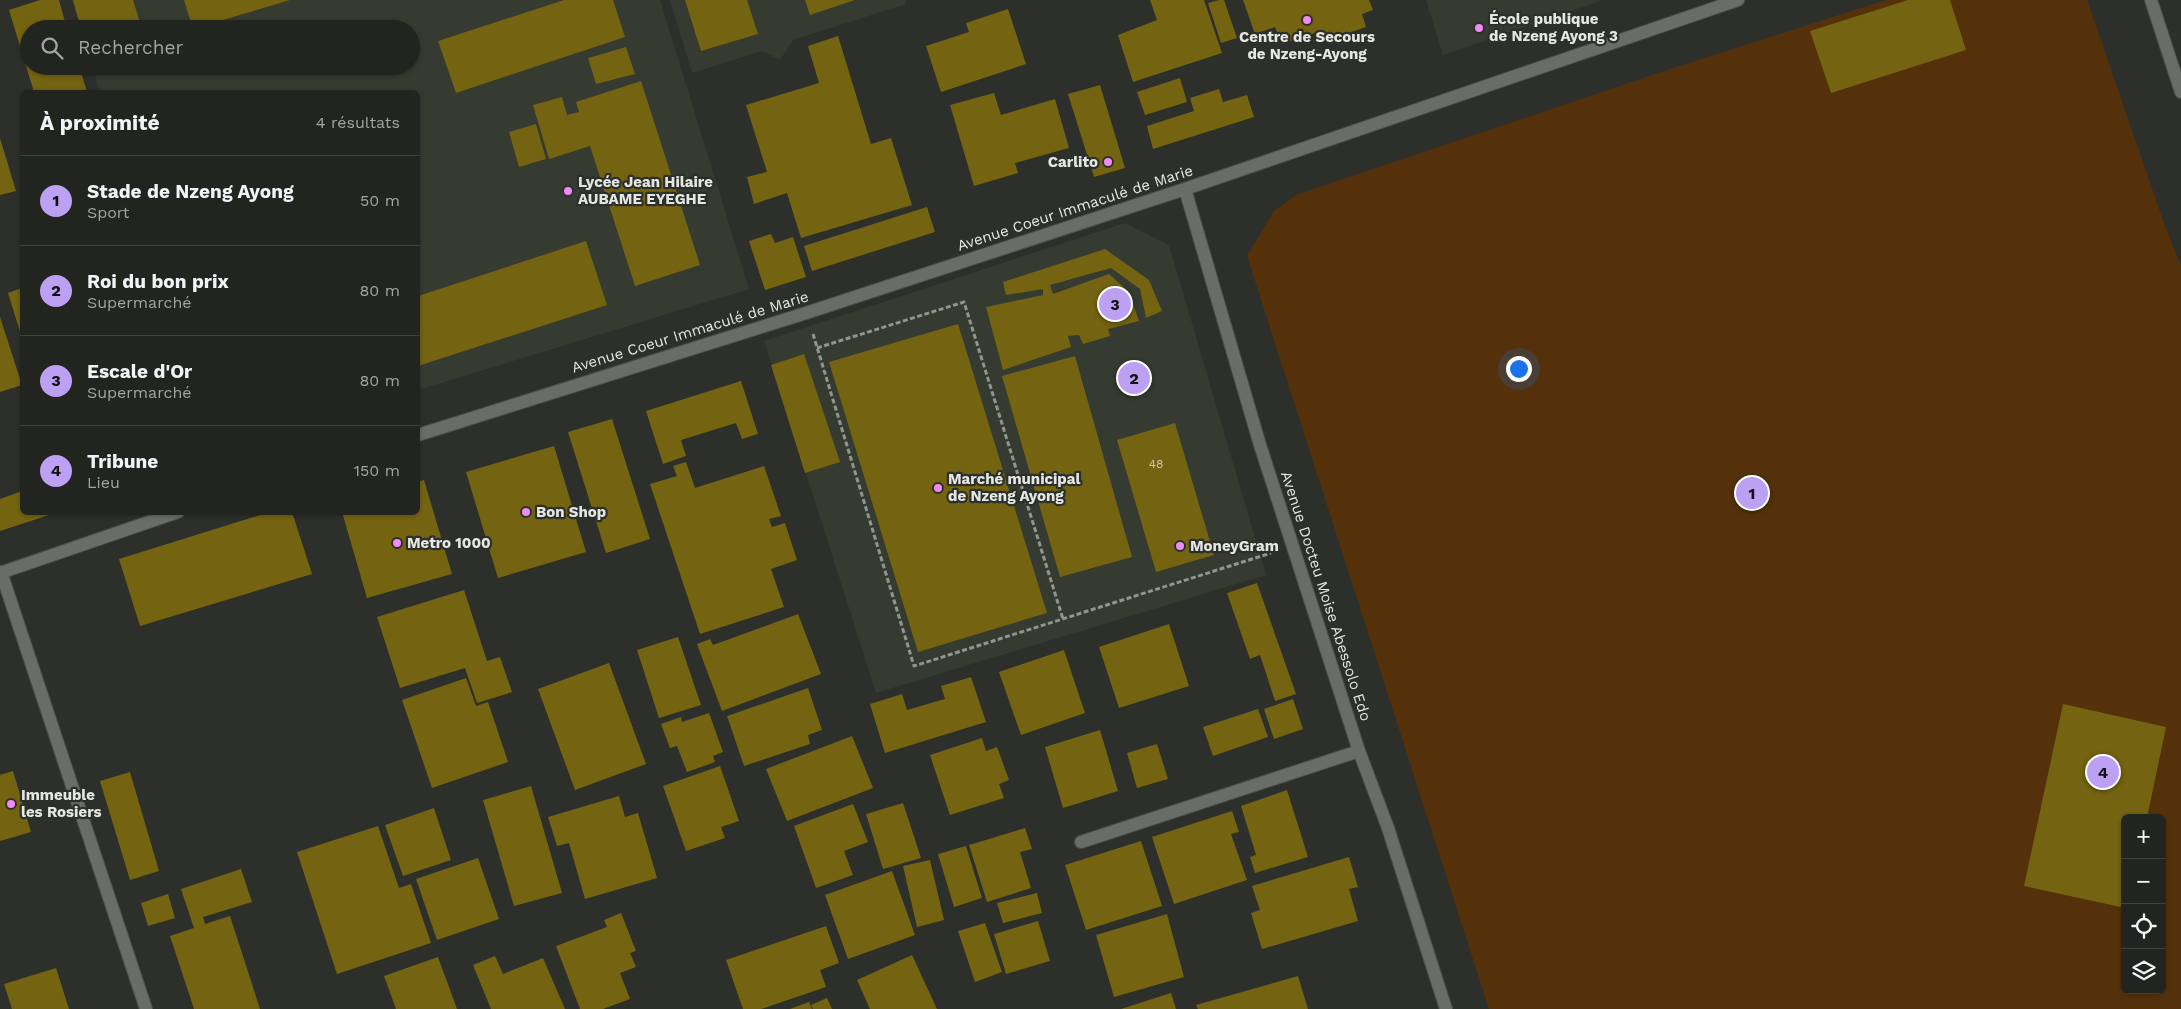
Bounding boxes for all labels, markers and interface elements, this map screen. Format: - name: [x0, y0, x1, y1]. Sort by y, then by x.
- place label: École publique de Nzeng Ayong 3: [1489, 10, 1618, 45]
- marker: Centre de Secours de Nzeng-Ayong: [1301, 14, 1313, 26]
- search box: [20, 20, 420, 75]
- marker: École publique de Nzeng Ayong 3: [1473, 22, 1485, 34]
- place label: Centre de Secours de Nzeng-Ayong: [1239, 28, 1375, 63]
- icon: search: [38, 34, 66, 62]
- text: Rechercher: [78, 36, 183, 59]
- text: À proximité: [40, 110, 160, 135]
- text: 4 résultats: [316, 113, 400, 132]
- place label: Carlito: [1048, 153, 1098, 171]
- marker: Carlito: [1102, 156, 1114, 168]
- street label: Avenue Coeur Immaculé de Marie: [955, 161, 1195, 255]
- place label: Lycée Jean Hilaire AUBAME EYEGHE: [578, 173, 713, 208]
- text: Stade de Nzeng Ayong: [87, 180, 294, 203]
- marker: Lycée Jean Hilaire AUBAME EYEGHE: [562, 185, 574, 197]
- text: 1: [53, 191, 59, 210]
- text: 50 m: [360, 191, 400, 210]
- text: Sport: [87, 203, 130, 222]
- text: Roi du bon prix: [87, 270, 229, 293]
- text: 2: [51, 281, 61, 300]
- text: 80 m: [359, 281, 400, 300]
- pin: 3: [1099, 285, 1131, 323]
- street label: Avenue Coeur Immaculé de Marie: [569, 287, 811, 377]
- text: Supermarché: [87, 293, 192, 312]
- your location: [1506, 356, 1532, 382]
- pin: 2: [1118, 359, 1150, 397]
- text: Escale d'Or: [87, 360, 192, 383]
- text: 3: [51, 371, 61, 390]
- text: 80 m: [359, 371, 400, 390]
- text: Supermarché: [87, 383, 192, 402]
- text: Tribune: [87, 450, 158, 473]
- house number: 48: [1149, 457, 1163, 471]
- text: 4: [51, 461, 61, 480]
- text: 150 m: [354, 461, 400, 480]
- street label: Avenue Docteu Moise Abessolo Edo: [1277, 469, 1375, 723]
- place label: Marché municipal de Nzeng Ayong: [948, 470, 1080, 505]
- text: Lieu: [87, 473, 120, 492]
- pin: 1: [1736, 474, 1768, 512]
- marker: Marché municipal de Nzeng Ayong: [932, 482, 944, 494]
- place label: Bon Shop: [536, 503, 606, 521]
- marker: Bon Shop: [520, 506, 532, 518]
- place label: Metro 1000: [407, 534, 491, 552]
- marker: Metro 1000: [391, 537, 403, 549]
- place label: MoneyGram: [1190, 537, 1279, 555]
- marker: MoneyGram: [1174, 540, 1186, 552]
- pin: 4: [2087, 753, 2119, 791]
- place label: Immeuble les Rosiers: [21, 786, 101, 821]
- marker: Immeuble les Rosiers: [5, 798, 17, 810]
- map controls: [2121, 814, 2166, 994]
- button: +: [2121, 814, 2166, 859]
- button: −: [2121, 859, 2166, 904]
- button: locate: [2121, 904, 2166, 949]
- button: layers: [2121, 949, 2166, 994]

